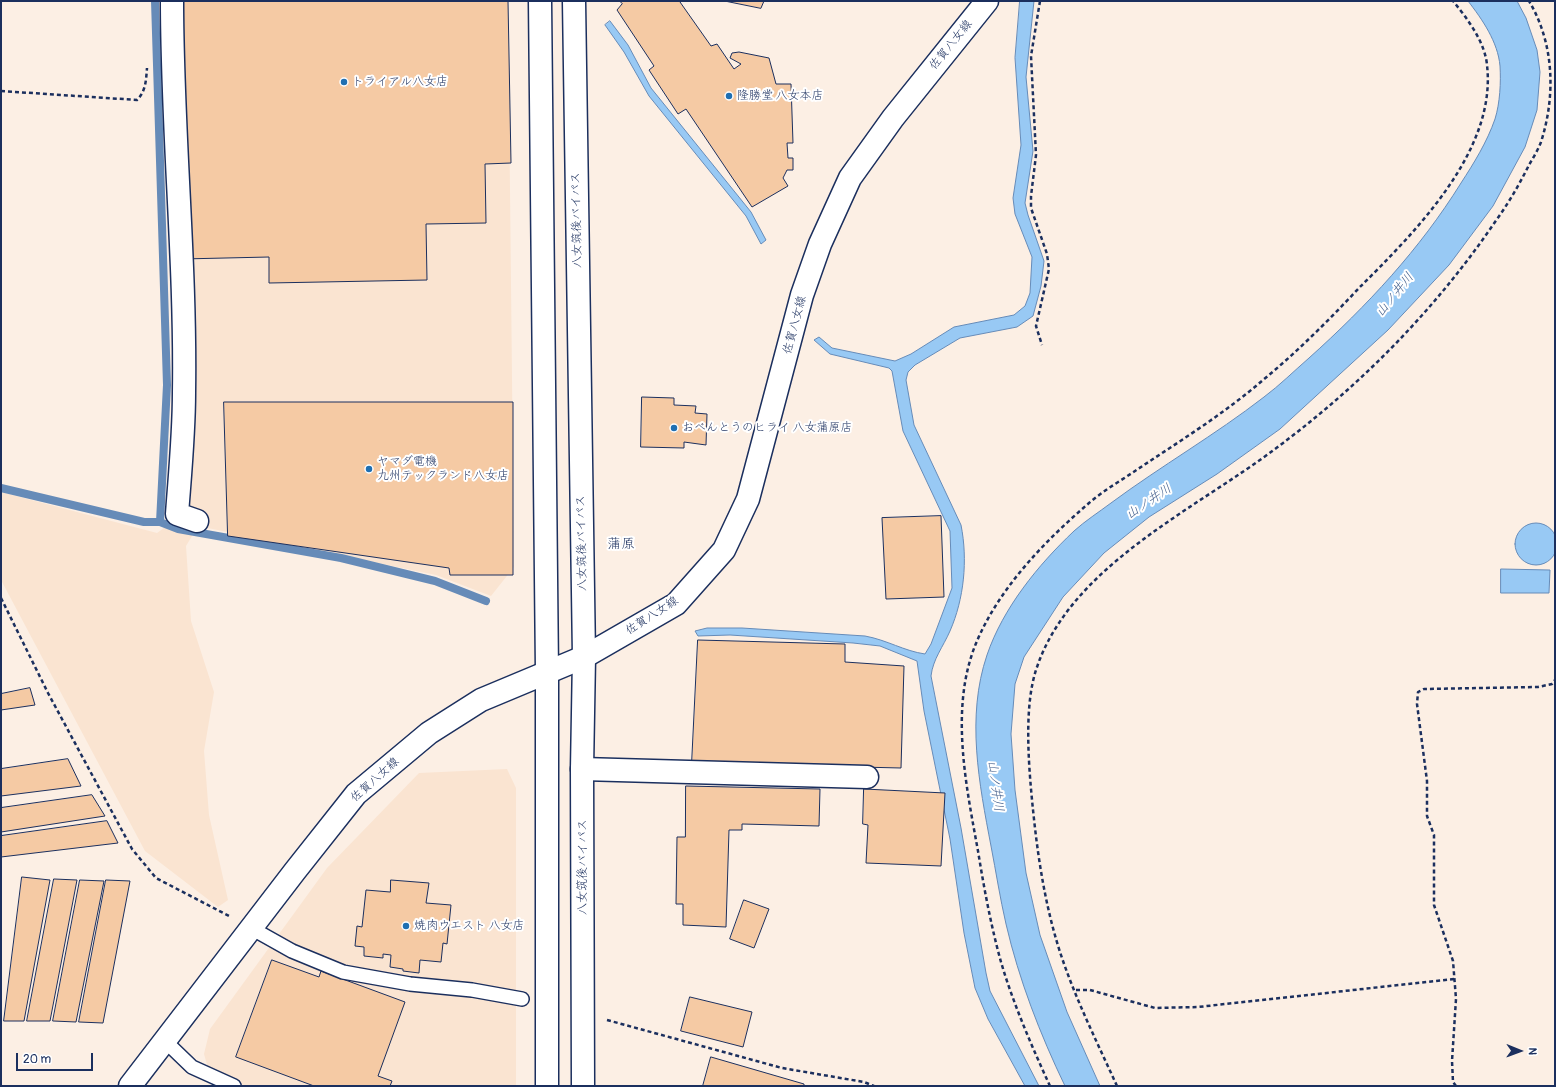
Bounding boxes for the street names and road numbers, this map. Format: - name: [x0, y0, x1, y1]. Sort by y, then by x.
- street label: 佐賀八女線: [927, 17, 975, 73]
- street label: 八女筑後バイパス: [569, 172, 585, 268]
- street label: 佐賀八女線: [780, 294, 810, 356]
- street label: 八女筑後バイパス: [574, 495, 590, 591]
- street label: 佐賀八女線: [623, 594, 681, 638]
- street label: 佐賀八女線: [348, 755, 402, 805]
- street label: 八女筑後バイパス: [576, 819, 590, 915]

